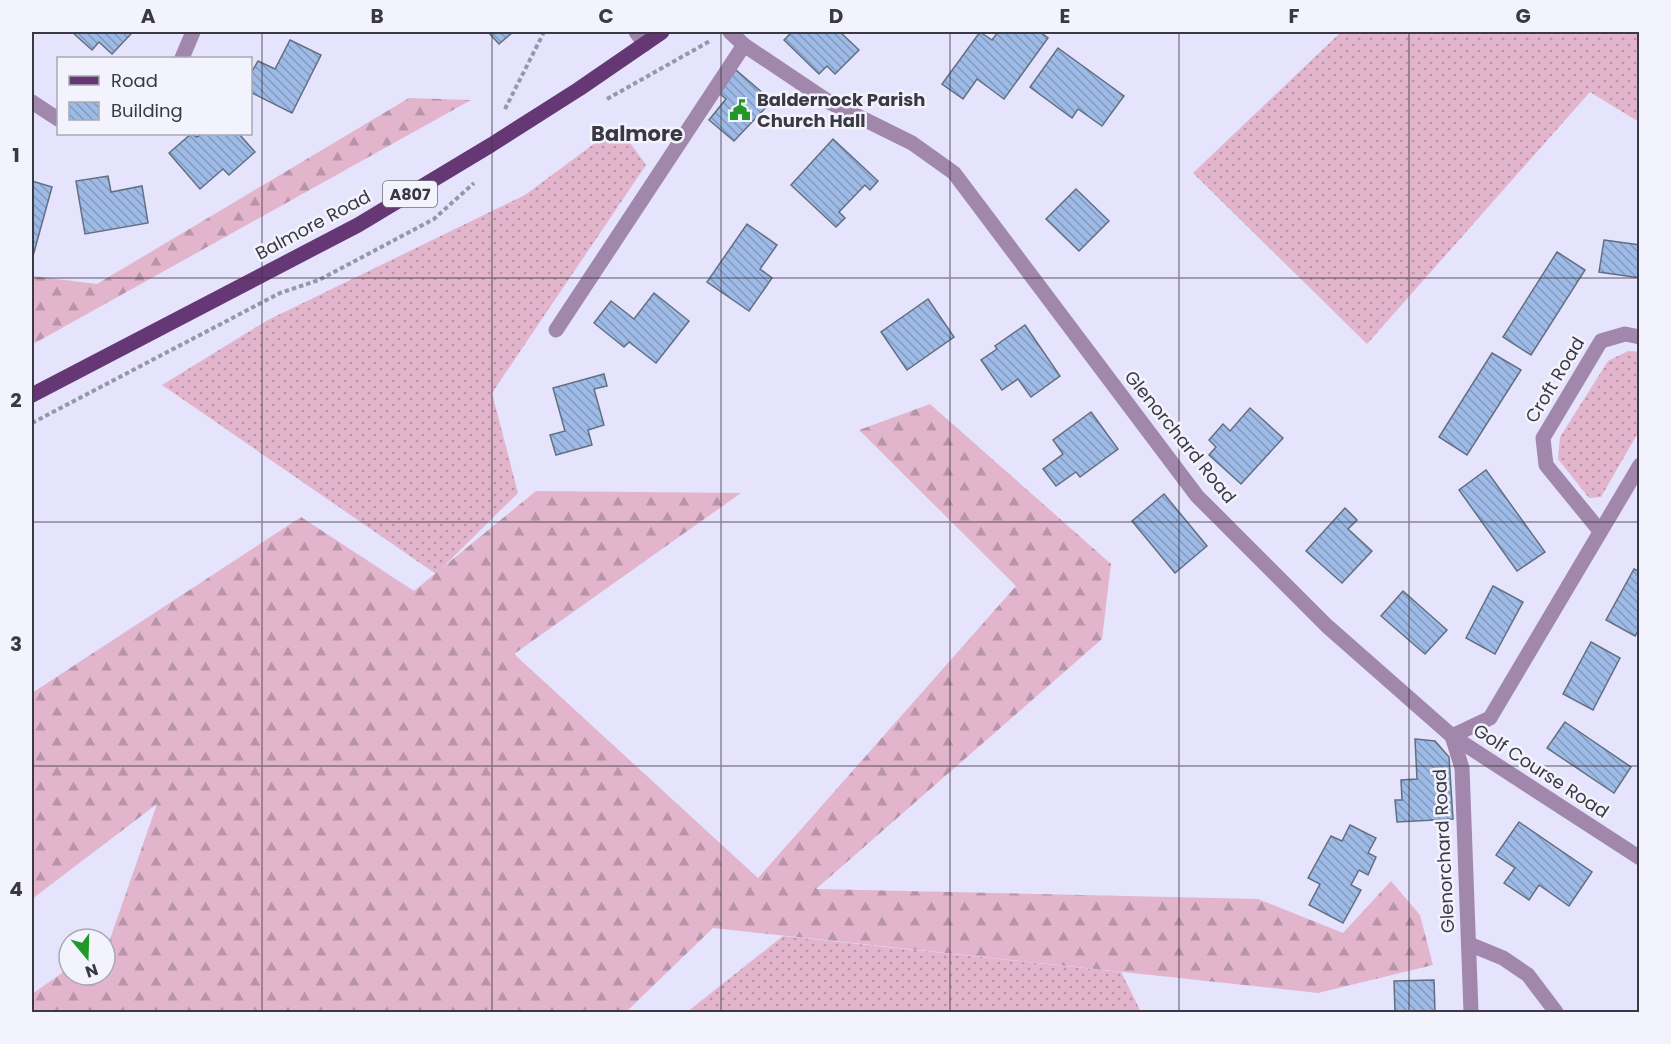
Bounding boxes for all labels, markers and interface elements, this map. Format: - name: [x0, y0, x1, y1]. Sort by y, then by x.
- text: A: [141, 2, 156, 30]
- text: B: [370, 2, 384, 30]
- text: C: [598, 2, 614, 30]
- text: D: [829, 2, 843, 30]
- text: E: [1060, 2, 1070, 30]
- text: F: [1289, 2, 1300, 30]
- text: G: [1515, 2, 1531, 30]
- legend: [57, 57, 252, 135]
- text: Road: [111, 68, 158, 93]
- place label: Baldernock Parish Church Hall: [757, 87, 925, 133]
- text: Building: [111, 98, 183, 123]
- public building icon: Baldernock Parish Church Hall: [728, 98, 752, 122]
- district label: Balmore: [591, 119, 683, 148]
- text: 1: [12, 141, 20, 169]
- road number: A807: [383, 181, 437, 207]
- street label: Balmore Road: [251, 184, 375, 265]
- street label: Croft Road: [1519, 332, 1590, 427]
- street label: Glenorchard Road: [1119, 365, 1242, 508]
- text: 2: [10, 386, 22, 414]
- text: 3: [10, 630, 22, 658]
- street label: Golf Course Road: [1469, 717, 1614, 824]
- street label: Glenorchard Road: [1427, 768, 1460, 934]
- text: 4: [9, 875, 23, 903]
- north arrow: [57, 927, 117, 987]
- text: N: [82, 958, 101, 984]

